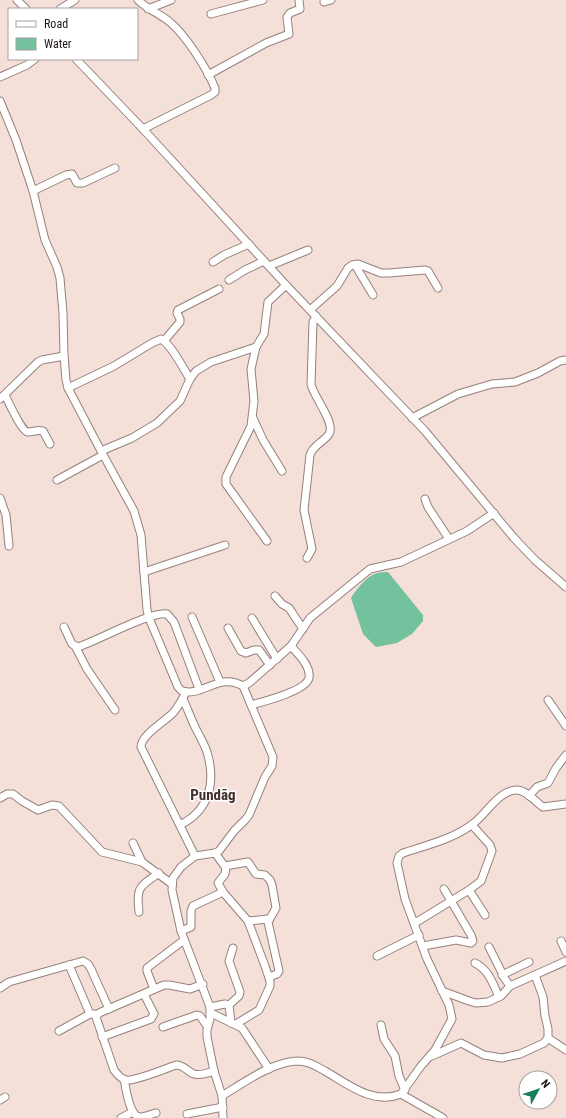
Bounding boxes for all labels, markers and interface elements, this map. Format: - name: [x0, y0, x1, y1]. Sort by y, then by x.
- legend: [8, 8, 138, 60]
- text: Road: [44, 17, 68, 31]
- text: Water: [44, 37, 72, 51]
- district label: Pundāg: [190, 786, 236, 804]
- north arrow: [518, 1070, 558, 1110]
- text: N: [538, 1077, 553, 1091]

